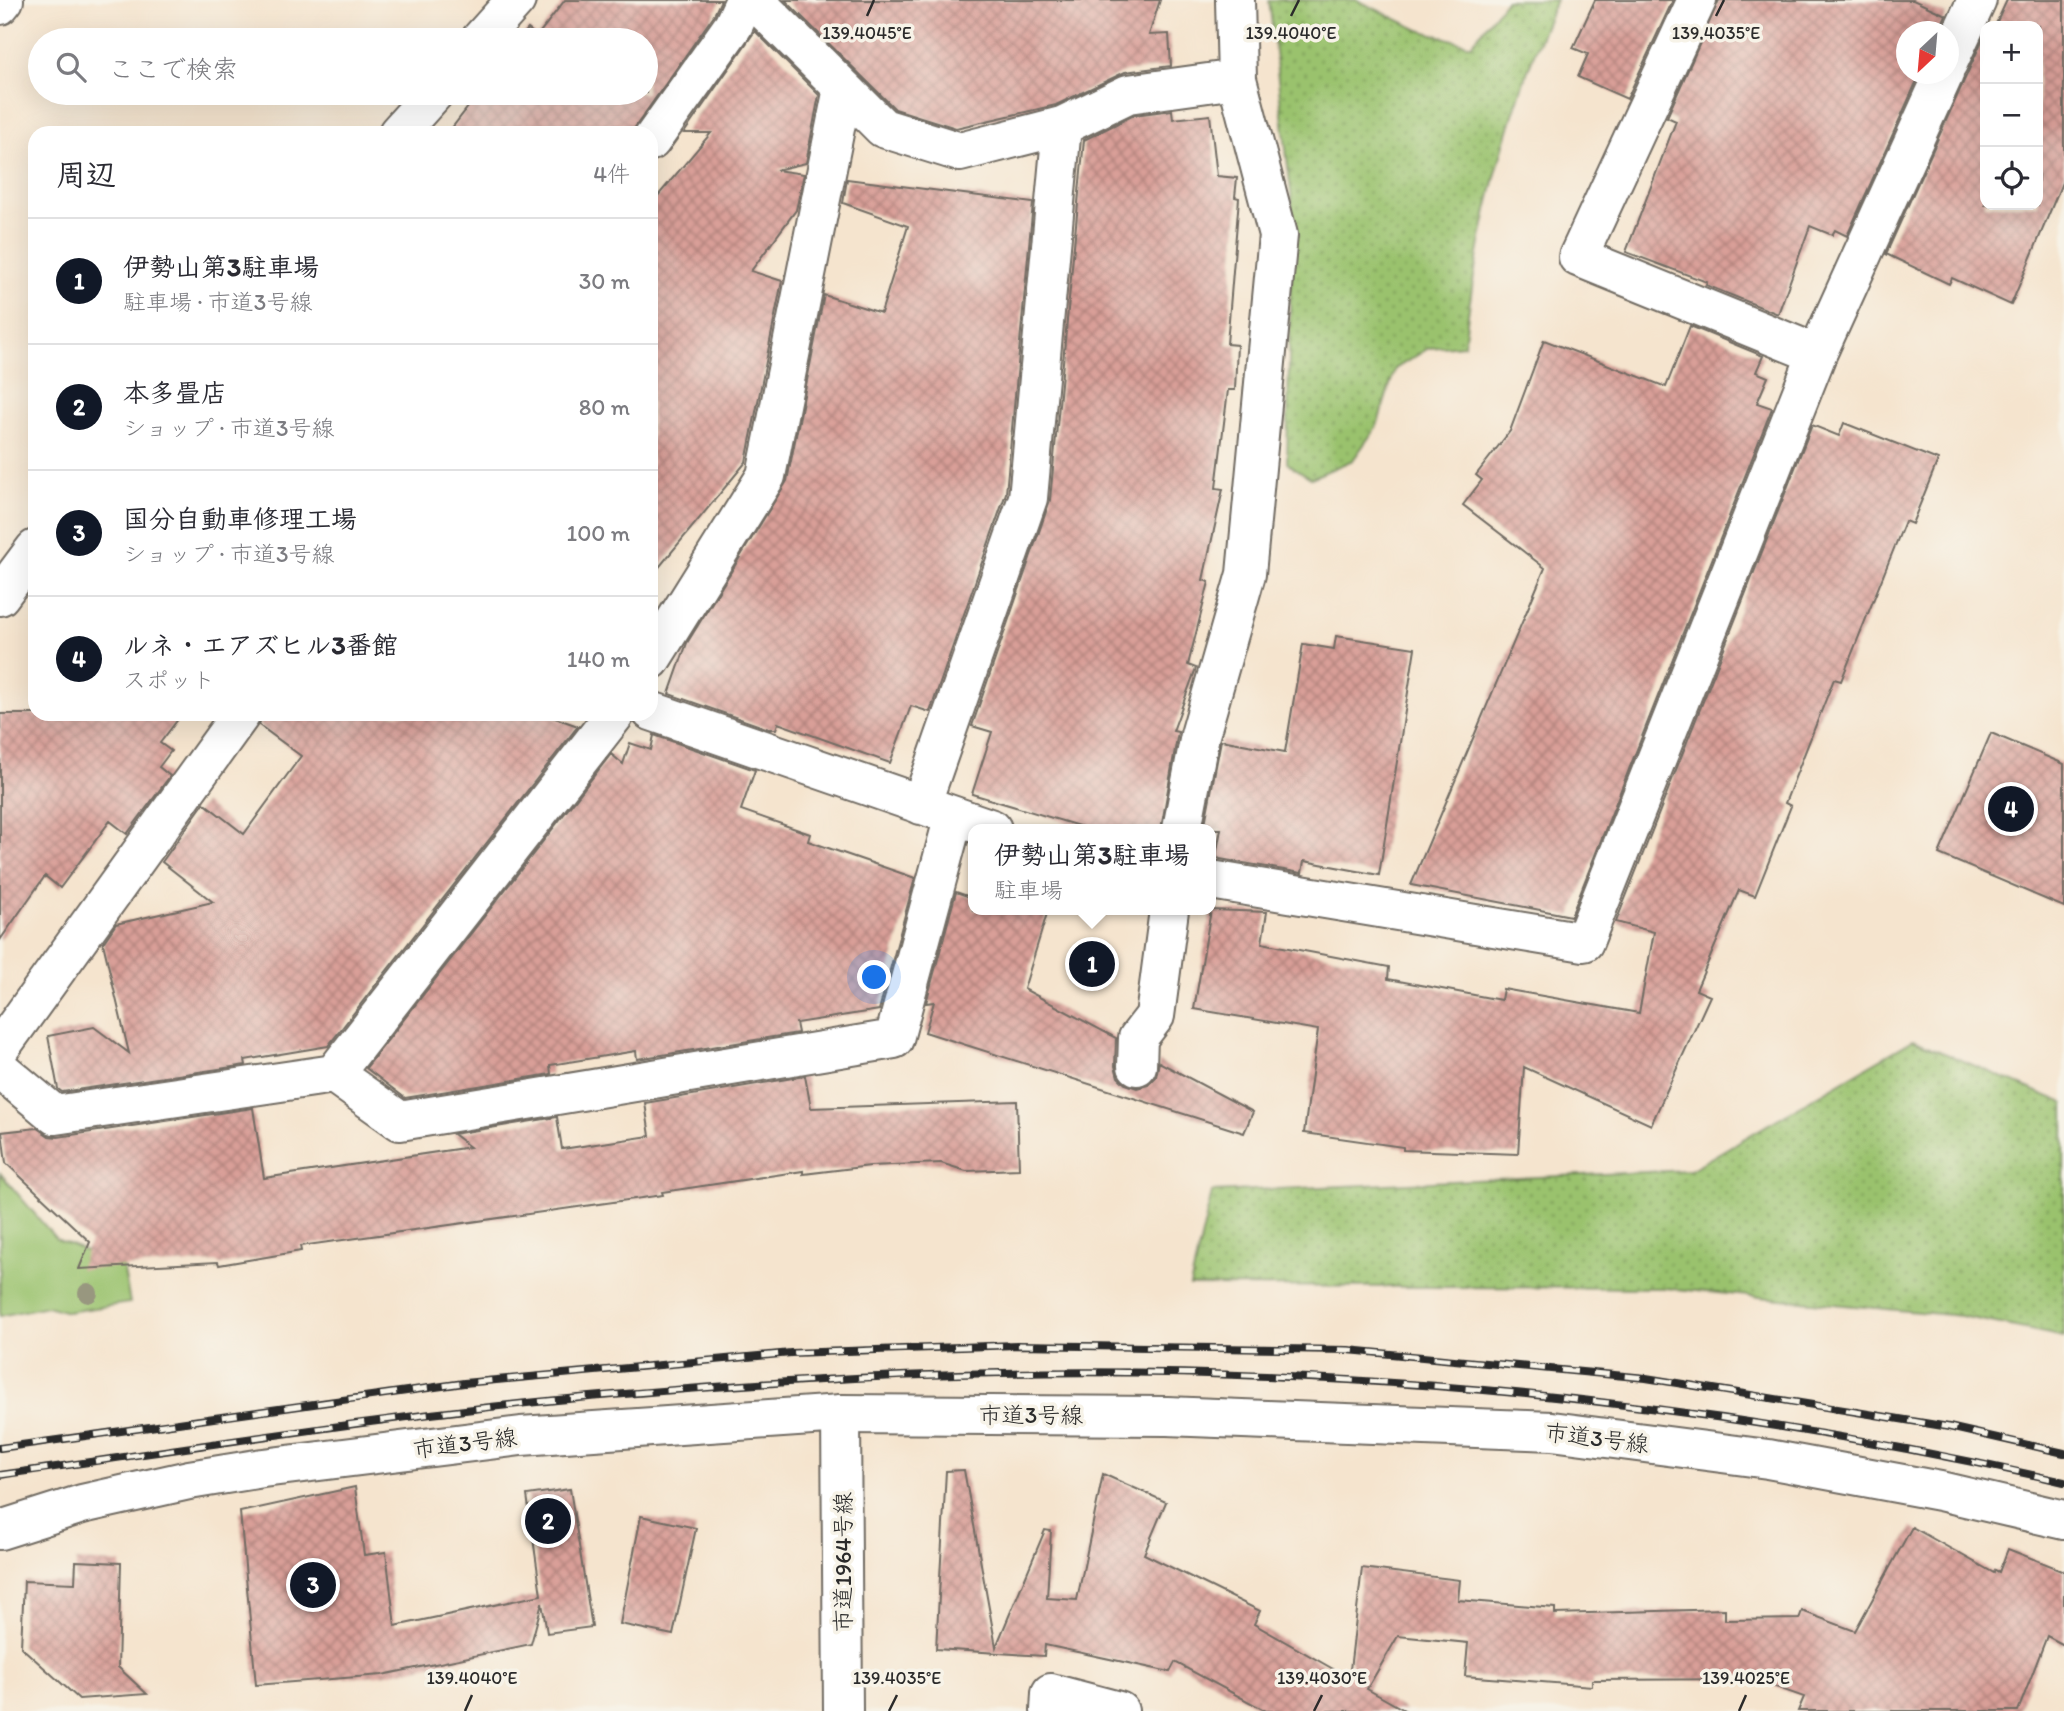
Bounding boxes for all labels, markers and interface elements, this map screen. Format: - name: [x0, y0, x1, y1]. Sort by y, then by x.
- north arrow: [1896, 21, 1959, 84]
- map controls: [1980, 21, 2043, 210]
- button: +: [1980, 21, 2043, 84]
- text: 139.4045°E: [822, 22, 912, 44]
- text: 139.4040°E: [1245, 22, 1337, 44]
- text: 139.4035°E: [1672, 22, 1760, 44]
- search box: [28, 28, 658, 105]
- icon: search: [52, 48, 90, 86]
- text: ここで検索: [108, 53, 238, 85]
- button: −: [1980, 84, 2043, 147]
- button: locate: [1980, 147, 2043, 210]
- text: 周辺: [56, 156, 116, 193]
- text: 4件: [593, 160, 630, 188]
- text: 伊勢山第3駐車場: [123, 251, 319, 283]
- text: 1: [74, 267, 84, 295]
- text: 30 m: [579, 267, 630, 295]
- text: 駐車場 · 市道3号線: [123, 288, 312, 316]
- text: 本多畳店: [123, 377, 227, 409]
- text: 2: [73, 393, 85, 421]
- text: 80 m: [579, 393, 630, 421]
- text: ショップ · 市道3号線: [123, 414, 335, 442]
- text: 国分自動車修理工場: [123, 503, 357, 535]
- text: 3: [73, 519, 85, 547]
- text: 100 m: [566, 519, 630, 547]
- text: ショップ · 市道3号線: [123, 540, 335, 568]
- text: ルネ・エアズヒル3番館: [123, 629, 398, 661]
- text: 4: [72, 645, 86, 673]
- text: 140 m: [567, 645, 630, 673]
- text: スポット: [123, 666, 215, 694]
- pin: 4: [1988, 783, 2034, 835]
- popup: [968, 824, 1216, 915]
- text: 伊勢山第3駐車場: [994, 839, 1190, 871]
- text: 駐車場: [994, 876, 1063, 904]
- pin: 1: [1069, 938, 1115, 990]
- your location: [857, 960, 891, 994]
- street label: 市道3号線: [979, 1401, 1083, 1429]
- street label: 市道3号線: [1543, 1418, 1651, 1458]
- street label: 市道3号線: [411, 1423, 519, 1463]
- street label: 市道1964号線: [829, 1492, 857, 1632]
- pin: 2: [525, 1495, 571, 1547]
- pin: 3: [290, 1559, 336, 1611]
- text: 139.4040°E: [426, 1667, 518, 1689]
- text: 139.4035°E: [853, 1667, 941, 1689]
- text: 139.4030°E: [1277, 1667, 1367, 1689]
- text: 139.4025°E: [1702, 1667, 1790, 1689]

